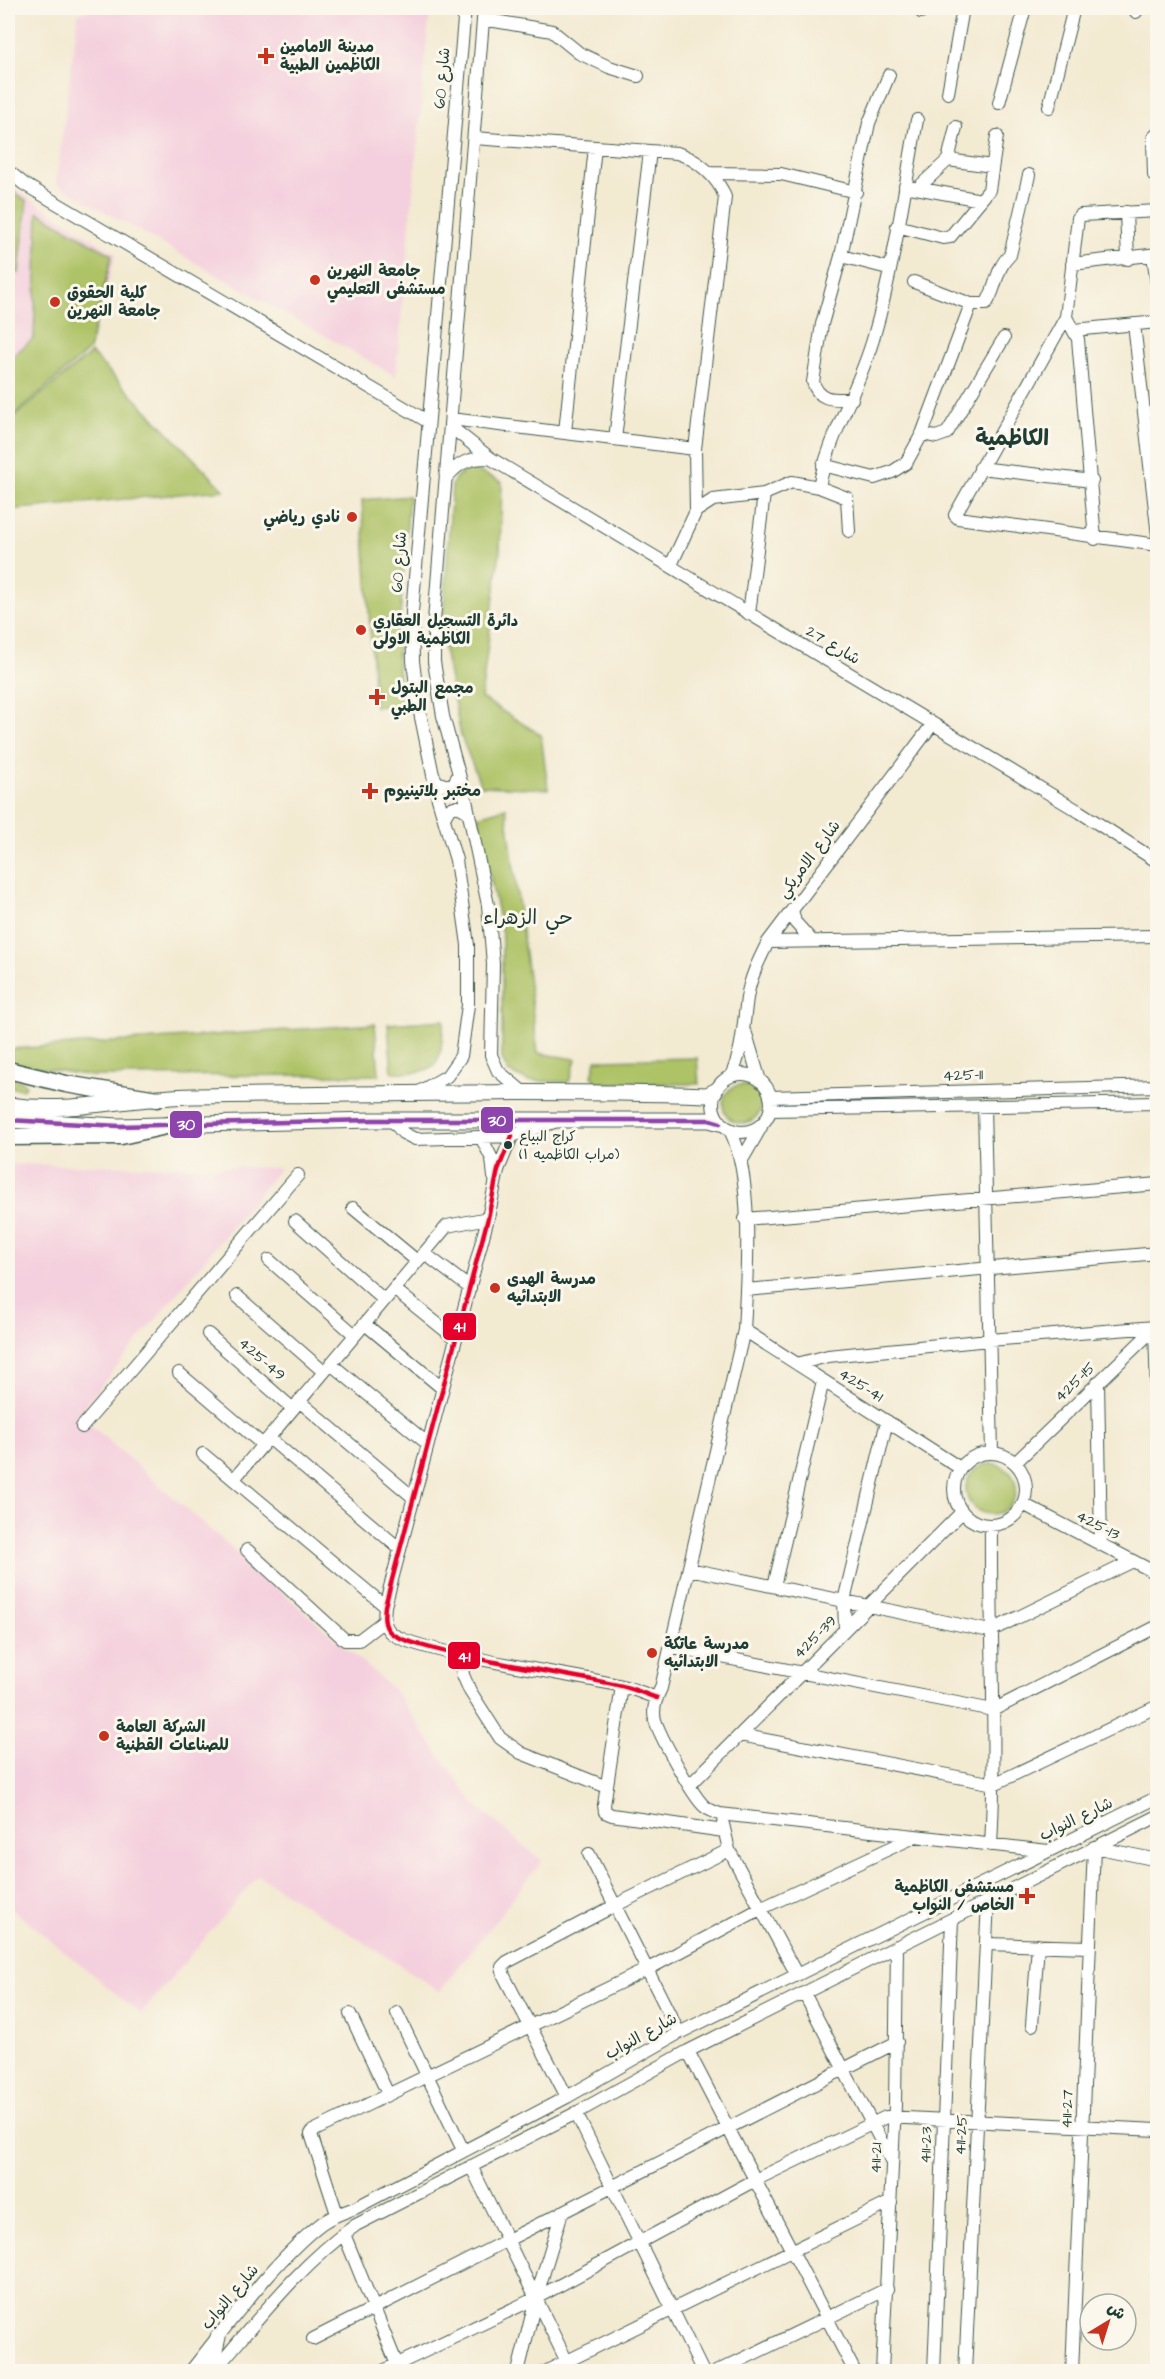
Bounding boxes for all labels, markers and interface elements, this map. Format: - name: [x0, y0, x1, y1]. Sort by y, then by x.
- place label: مدينة الامامين الكاظمين الطبية: [280, 36, 380, 76]
- marker: مدينة الامامين الكاظمين الطبية: [257, 47, 275, 65]
- street label: شارع 60: [428, 47, 456, 109]
- place label: جامعة النهرين مستشفى التعليمي: [327, 260, 446, 303]
- marker: جامعة النهرين مستشفى التعليمي: [308, 273, 322, 287]
- place label: كلية الحقوق جامعة النهرين: [67, 282, 160, 322]
- marker: كلية الحقوق جامعة النهرين: [48, 295, 62, 309]
- district label: الكاظمية: [975, 423, 1049, 454]
- place label: نادي رياضي: [264, 506, 340, 531]
- marker: نادي رياضي: [345, 510, 359, 524]
- street label: شارع 60: [386, 531, 412, 593]
- place label: دائرة التسجيل العقاري الكاظمية الاولى: [373, 610, 518, 650]
- street label: شارع 27: [802, 620, 864, 670]
- marker: دائرة التسجيل العقاري الكاظمية الاولى: [354, 623, 368, 637]
- place label: مجمع البتول الطبي: [391, 677, 474, 720]
- marker: مجمع البتول الطبي: [368, 688, 386, 706]
- place label: مختبر بلاتينيوم: [384, 780, 481, 803]
- marker: مختبر بلاتينيوم: [361, 782, 379, 800]
- street label: شارع الامريكي: [772, 815, 848, 904]
- district label: حي الزهراء: [483, 904, 573, 935]
- street label: 425-11: [942, 1063, 984, 1087]
- line badge: 30: [480, 1106, 514, 1134]
- line badge: 30: [169, 1110, 203, 1139]
- text: 30: [487, 1110, 506, 1132]
- text: 30: [176, 1114, 195, 1136]
- place label: كراج البياع (مراب الكاظميه ١): [519, 1127, 620, 1165]
- marker: كراج البياع (مراب الكاظميه ١): [502, 1139, 514, 1151]
- place label: مدرسة الهدى الابتدائيه: [507, 1268, 596, 1308]
- marker: مدرسة الهدى الابتدائيه: [488, 1281, 502, 1295]
- line badge: 41: [442, 1312, 477, 1341]
- text: 41: [453, 1316, 466, 1338]
- street label: 425-49: [234, 1332, 290, 1386]
- street label: 425-15: [1049, 1356, 1101, 1407]
- street label: 425-41: [834, 1363, 888, 1407]
- street label: 425-13: [1072, 1505, 1124, 1545]
- street label: 425-39: [788, 1610, 842, 1664]
- place label: مدرسة عاتكة الابتدائيه: [664, 1633, 749, 1673]
- line badge: 41: [447, 1641, 481, 1670]
- text: 41: [458, 1646, 471, 1668]
- marker: مدرسة عاتكة الابتدائيه: [645, 1646, 659, 1660]
- place label: الشركة العامة للصناعات القطنية: [116, 1716, 229, 1756]
- marker: الشركة العامة للصناعات القطنية: [97, 1729, 111, 1743]
- street label: شارع النواب: [1036, 1792, 1116, 1846]
- place label: مستشفى الكاظمية الخاص / النواب: [895, 1876, 1014, 1916]
- marker: مستشفى الكاظمية الخاص / النواب: [1018, 1887, 1036, 1905]
- street label: شارع النواب: [601, 2007, 681, 2065]
- street label: 411-27: [1055, 2089, 1079, 2129]
- street label: 411-25: [949, 2114, 973, 2156]
- street label: 411-23: [914, 2126, 938, 2164]
- street label: 411-21: [864, 2142, 888, 2174]
- street label: شارع النواب: [196, 2260, 264, 2334]
- north arrow: [1078, 2292, 1138, 2352]
- text: ش: [1103, 2297, 1130, 2325]

